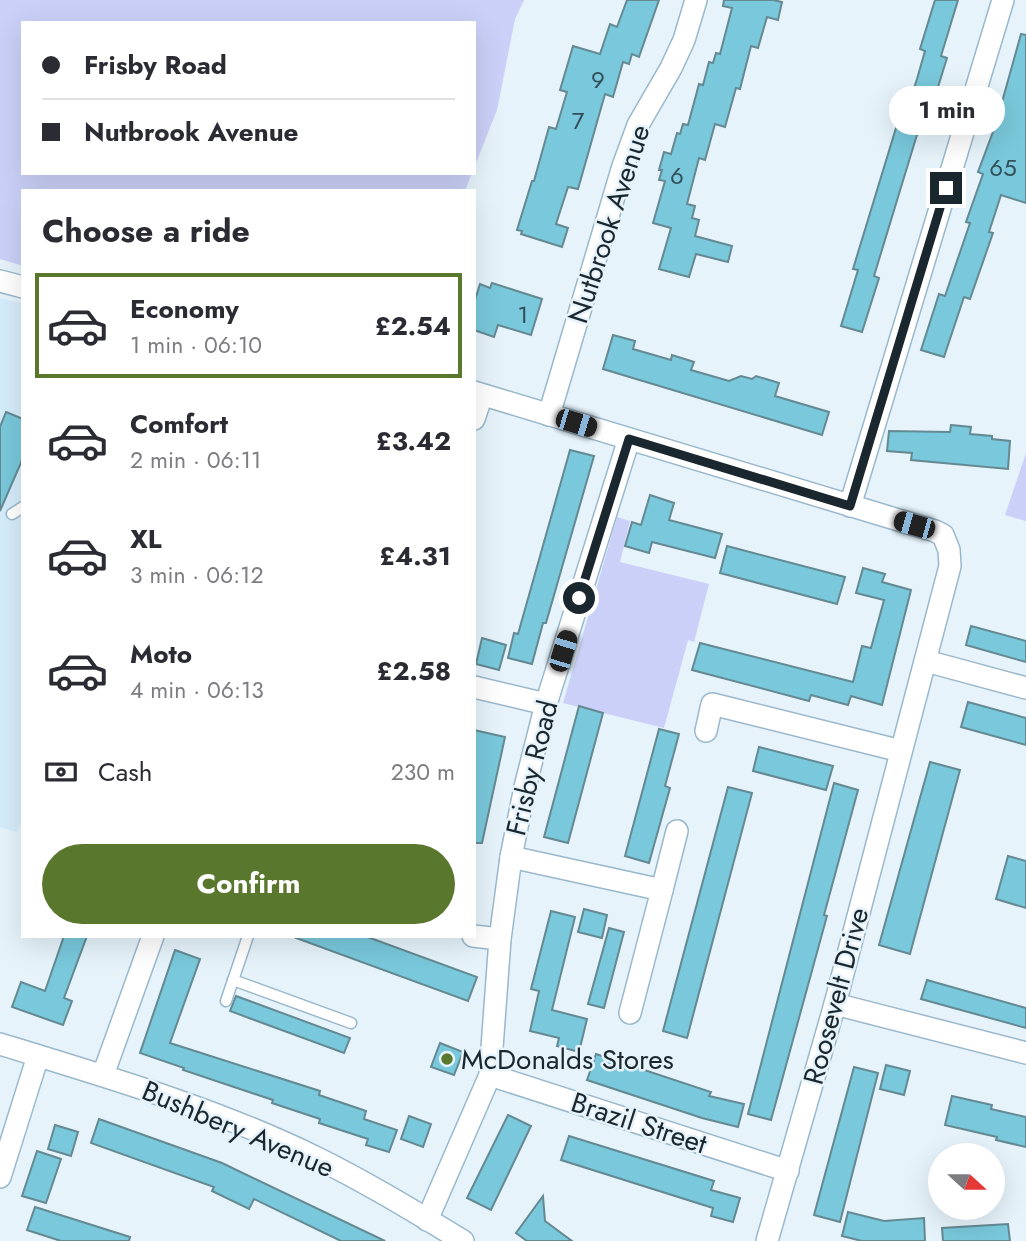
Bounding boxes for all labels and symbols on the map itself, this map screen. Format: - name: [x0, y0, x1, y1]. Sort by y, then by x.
- house number: 9: [591, 62, 605, 97]
- callout: 1 min: [888, 86, 1004, 136]
- house number: 7: [572, 103, 585, 138]
- street label: Nutbrook Avenue: [558, 119, 660, 329]
- house number: 65: [989, 150, 1017, 185]
- house number: 6: [670, 158, 684, 193]
- route end: [930, 172, 962, 204]
- house number: 1: [518, 297, 528, 332]
- car: [553, 407, 600, 439]
- car: [891, 509, 938, 541]
- route start: [563, 582, 595, 614]
- car: [547, 628, 580, 674]
- street label: Frisby Road: [495, 696, 569, 840]
- street label: Roosevelt Drive: [793, 903, 879, 1089]
- place label: McDonalds Stores: [461, 1039, 674, 1080]
- marker: McDonalds Stores: [439, 1051, 455, 1067]
- street label: Bushbery Avenue: [136, 1070, 340, 1188]
- street label: Brazil Street: [566, 1082, 712, 1164]
- north arrow: [928, 1143, 1004, 1220]

